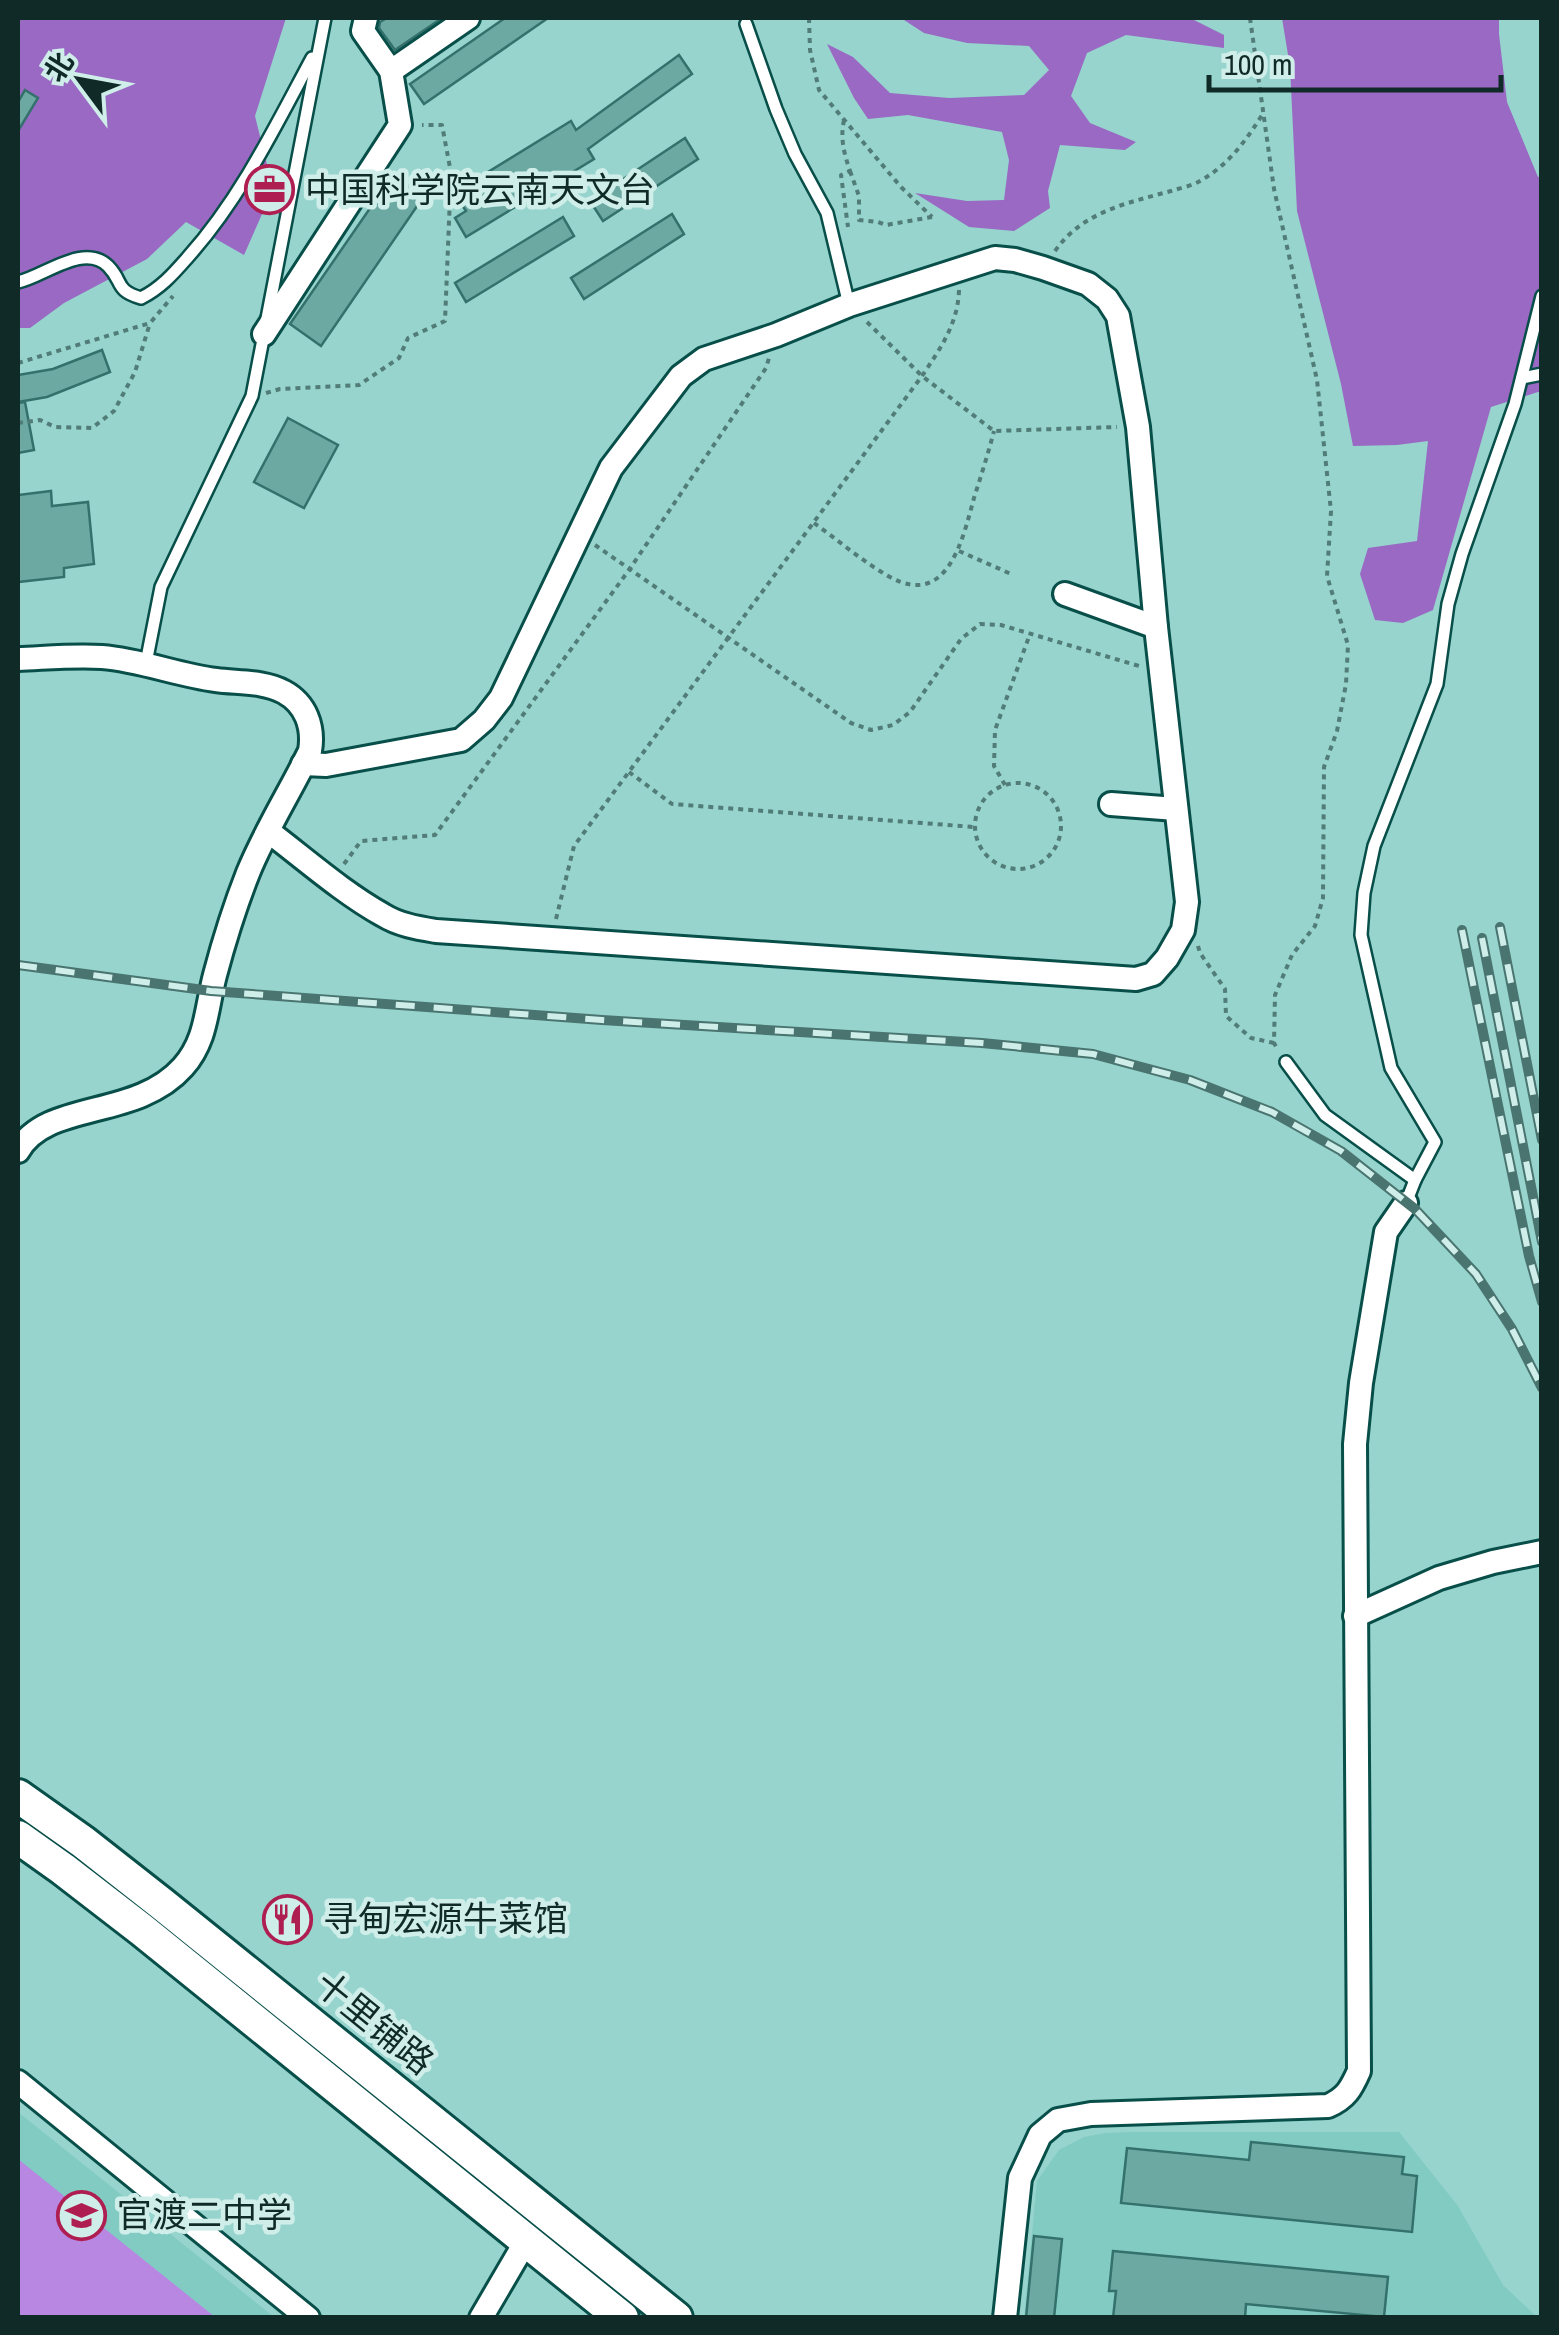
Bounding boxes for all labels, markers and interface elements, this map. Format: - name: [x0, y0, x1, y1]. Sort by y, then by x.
- north arrow: [30, 30, 130, 130]
- scale bar: [1209, 30, 1502, 92]
- text: 100 m: [1224, 44, 1292, 84]
- text: 北: [35, 45, 82, 89]
- office icon: 中国科学院云南天文台: [244, 164, 296, 216]
- place label: 中国科学院云南天文台: [305, 166, 655, 213]
- restaurant icon: 寻甸宏源牛菜馆: [262, 1893, 314, 1945]
- place label: 寻甸宏源牛菜馆: [323, 1895, 568, 1942]
- street label: 十里铺路: [305, 1960, 444, 2085]
- school or university icon: 官渡二中学: [56, 2189, 108, 2241]
- place label: 官渡二中学: [117, 2191, 292, 2238]

